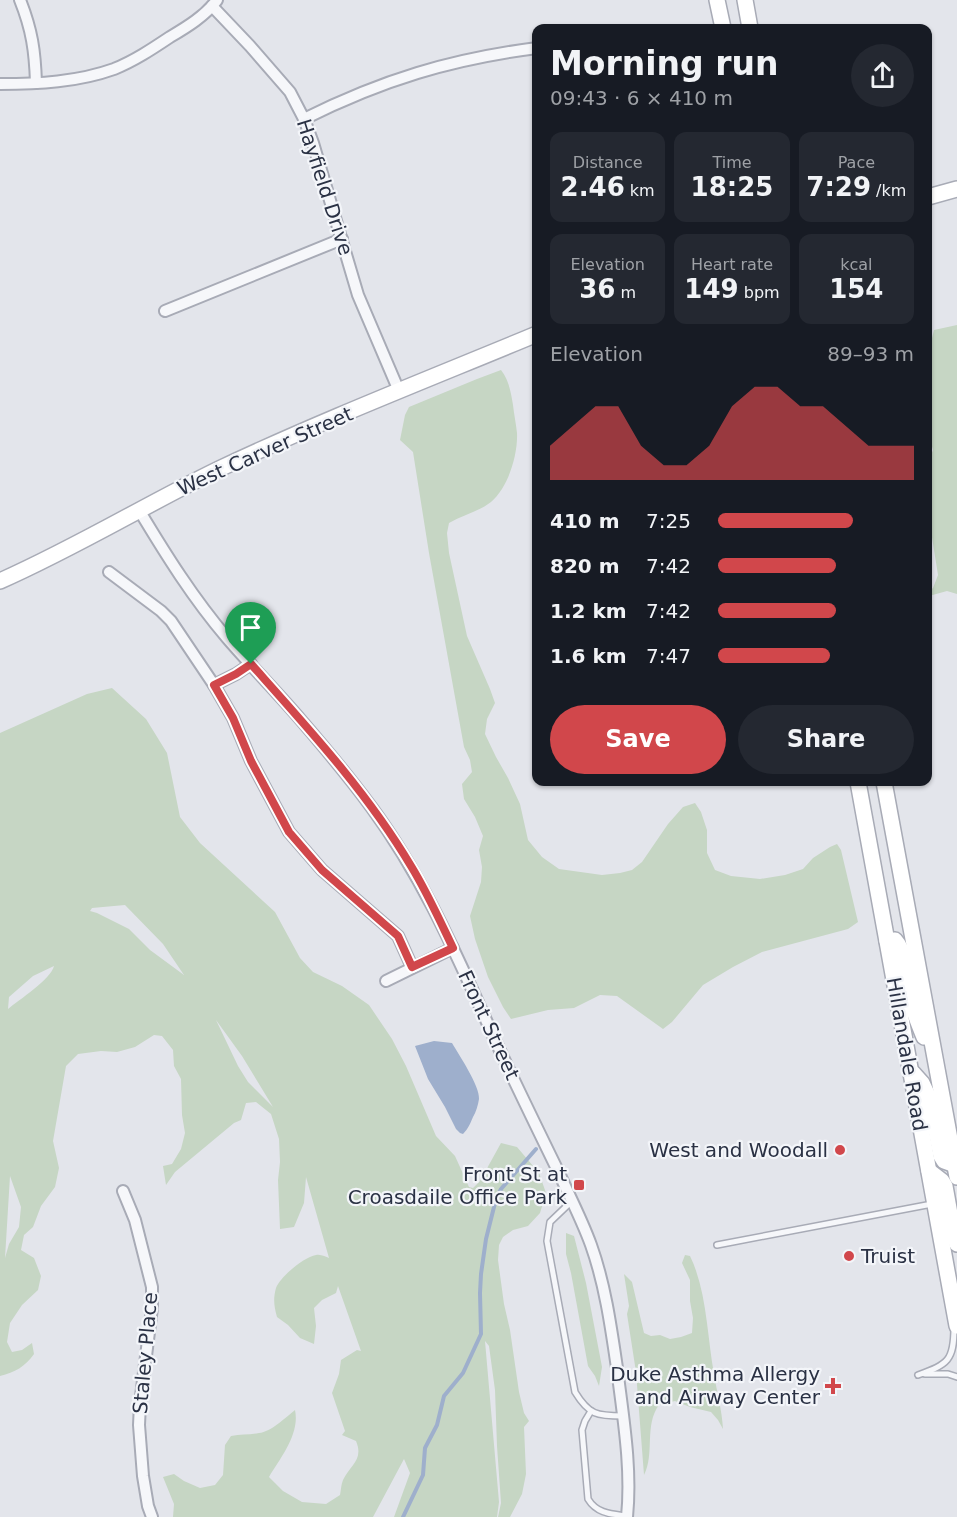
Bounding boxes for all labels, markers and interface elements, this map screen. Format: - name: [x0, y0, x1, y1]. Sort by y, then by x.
- text: Morning run: [550, 44, 778, 83]
- button: share: [851, 44, 914, 107]
- text: 09:43 · 6 × 410 m: [550, 86, 733, 110]
- street label: Hayfield Drive: [292, 116, 358, 258]
- text: Distance: [573, 153, 643, 172]
- text: Time: [712, 153, 752, 172]
- text: Pace: [838, 153, 875, 172]
- text: 2.46: [561, 172, 625, 202]
- text: 18:25: [691, 172, 773, 202]
- text: 7:29: [806, 172, 871, 202]
- text: km: [625, 181, 655, 200]
- text: /km: [871, 181, 906, 200]
- text: Elevation: [571, 255, 645, 274]
- text: Heart rate: [691, 255, 773, 274]
- text: kcal: [840, 255, 872, 274]
- text: 36: [579, 274, 615, 304]
- text: 149: [684, 274, 739, 304]
- text: 154: [829, 274, 883, 304]
- text: m: [615, 283, 636, 302]
- text: bpm: [739, 283, 780, 302]
- text: Elevation: [550, 342, 643, 366]
- text: 89–93 m: [827, 342, 914, 366]
- street label: West Carver Street: [174, 401, 357, 500]
- text: 410 m: [550, 509, 620, 533]
- text: 7:25: [646, 509, 691, 533]
- text: 820 m: [550, 554, 620, 578]
- text: 7:42: [646, 554, 691, 578]
- text: 1.2 km: [550, 599, 627, 623]
- text: 7:42: [646, 599, 691, 623]
- pin: [225, 602, 276, 664]
- icon: arrive: [234, 611, 267, 644]
- text: 1.6 km: [550, 644, 627, 668]
- text: 7:47: [646, 644, 691, 668]
- button: Save: [550, 705, 726, 774]
- button: Share: [738, 705, 914, 774]
- street label: Front Street: [453, 967, 525, 1084]
- street label: Hillandale Road: [882, 975, 932, 1133]
- place label: West and Woodall: [649, 1138, 828, 1162]
- marker: West and Woodall: [833, 1143, 847, 1157]
- place label: Front St at Croasdaile Office Park: [348, 1162, 567, 1209]
- marker: Front St at Croasdaile Office Park: [572, 1178, 586, 1192]
- place label: Truist: [860, 1244, 915, 1268]
- marker: Truist: [842, 1249, 856, 1263]
- street label: Staley Place: [128, 1291, 162, 1415]
- place label: Duke Asthma Allergy and Airway Center: [610, 1362, 821, 1409]
- marker: Duke Asthma Allergy and Airway Center: [824, 1377, 842, 1395]

